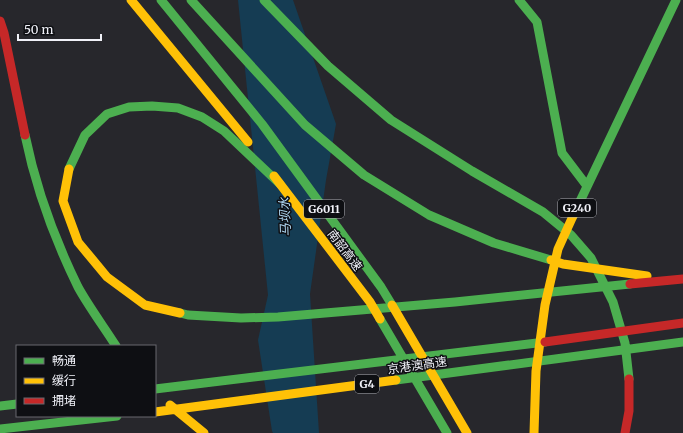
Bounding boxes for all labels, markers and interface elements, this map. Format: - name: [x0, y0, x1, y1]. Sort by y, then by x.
- scale bar: [18, 16, 101, 42]
- text: 50 m: [24, 22, 53, 37]
- water label: 马坝水: [276, 196, 294, 237]
- road number: G240: [558, 199, 596, 217]
- road number: G6011: [304, 200, 344, 218]
- street label: 南韶高速: [325, 226, 365, 274]
- legend: [16, 345, 156, 417]
- text: 畅通: [52, 353, 76, 368]
- street label: 京港澳高速: [386, 353, 448, 377]
- text: 缓行: [52, 373, 76, 388]
- road number: G4: [355, 375, 379, 393]
- text: 拥堵: [52, 393, 76, 408]

